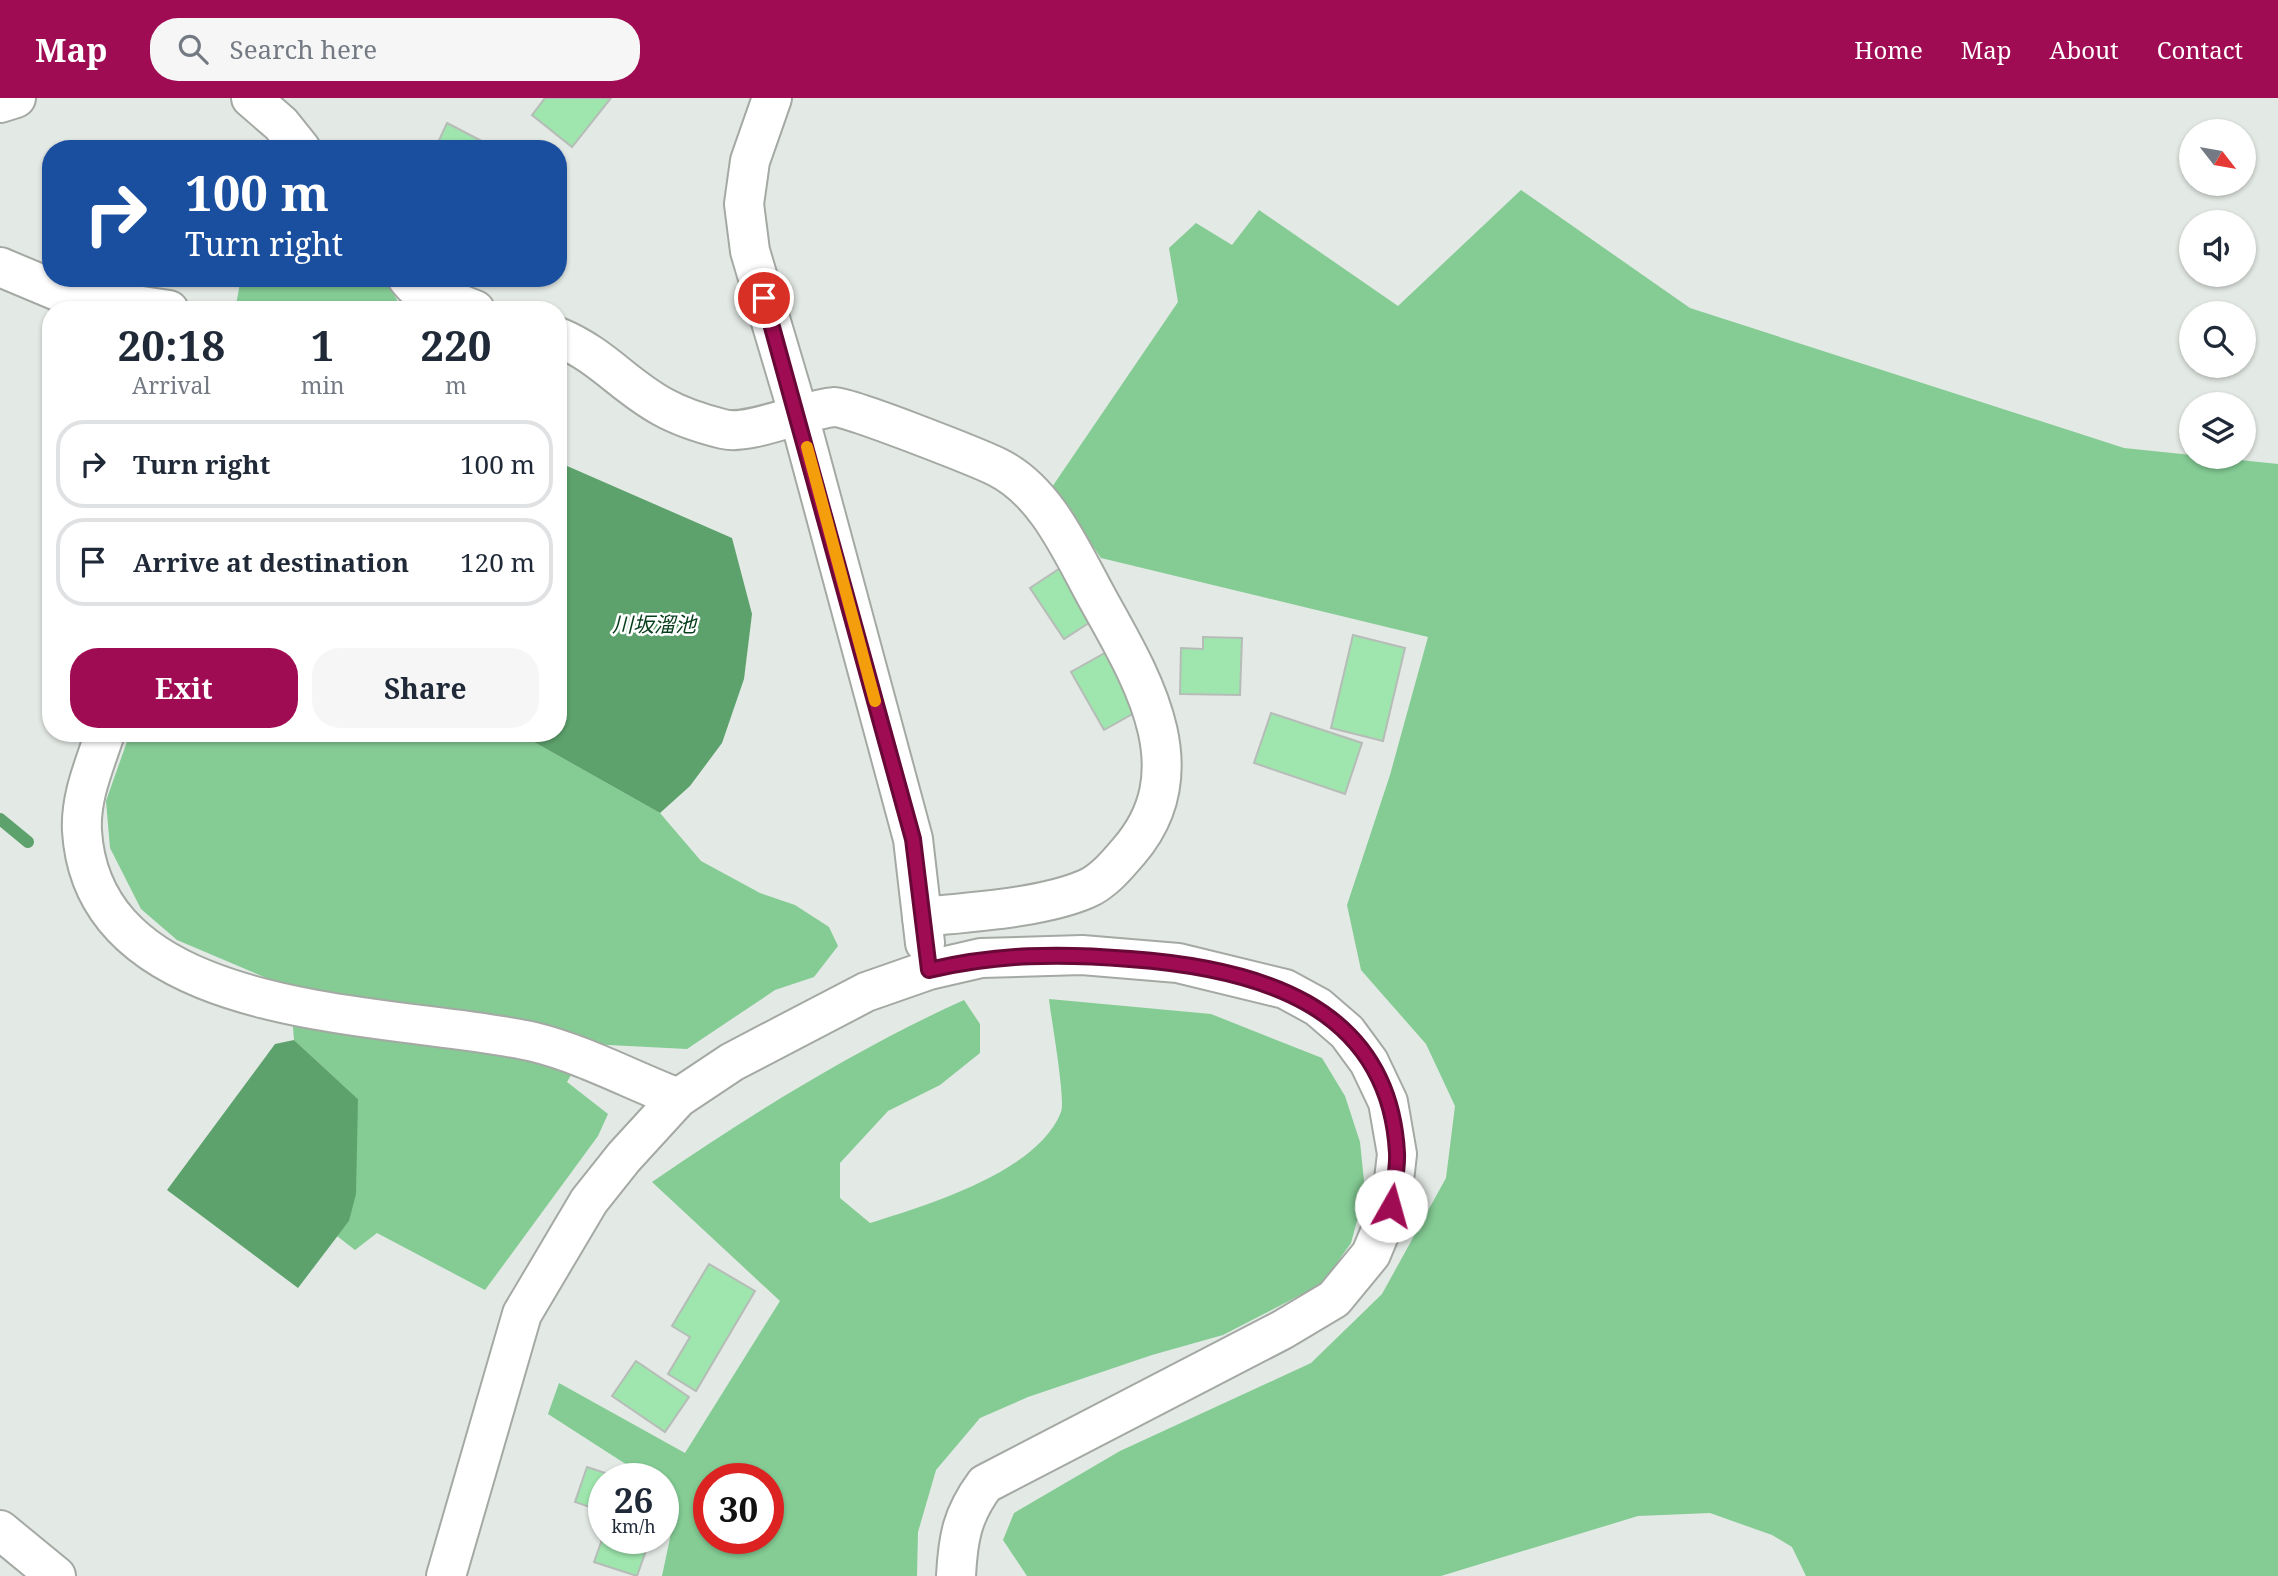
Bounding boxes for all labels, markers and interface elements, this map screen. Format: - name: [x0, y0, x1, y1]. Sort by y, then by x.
- search box: [150, 18, 640, 81]
- text: Map: [35, 27, 108, 72]
- icon: search: [174, 30, 212, 68]
- text: Search here: [230, 31, 377, 67]
- text: Home: [1854, 33, 1923, 66]
- text: Map: [1961, 33, 2012, 66]
- text: About: [2050, 33, 2119, 66]
- text: Contact: [2157, 33, 2243, 66]
- north arrow: [2179, 119, 2256, 196]
- map controls: [2179, 119, 2256, 469]
- text: 100 m: [185, 159, 329, 225]
- icon: right: [70, 168, 161, 259]
- button: sound: [2179, 210, 2256, 287]
- text: Turn right: [185, 222, 343, 265]
- pin: [734, 268, 794, 328]
- icon: arrive: [745, 279, 783, 317]
- button: search: [2179, 301, 2256, 378]
- text: 20:18: [118, 316, 225, 373]
- text: 1: [311, 316, 335, 373]
- text: 220: [420, 316, 491, 373]
- text: Arrival: [132, 369, 211, 401]
- text: min: [301, 369, 345, 401]
- text: m: [445, 369, 467, 401]
- button: layers: [2179, 392, 2256, 469]
- icon: right: [74, 445, 112, 483]
- text: Turn right: [133, 446, 270, 482]
- text: 100 m: [460, 446, 535, 482]
- icon: arrive: [74, 543, 112, 581]
- text: Arrive at destination: [133, 544, 409, 580]
- text: 120 m: [460, 544, 535, 580]
- water label: 川坂溜池: [612, 610, 698, 638]
- button: Exit: [70, 648, 298, 728]
- button: Share: [312, 648, 539, 728]
- position arrow: [1354, 1169, 1428, 1243]
- speed limit sign: 30: [693, 1463, 784, 1554]
- text: 26: [614, 1476, 653, 1523]
- text: km/h: [611, 1514, 656, 1538]

